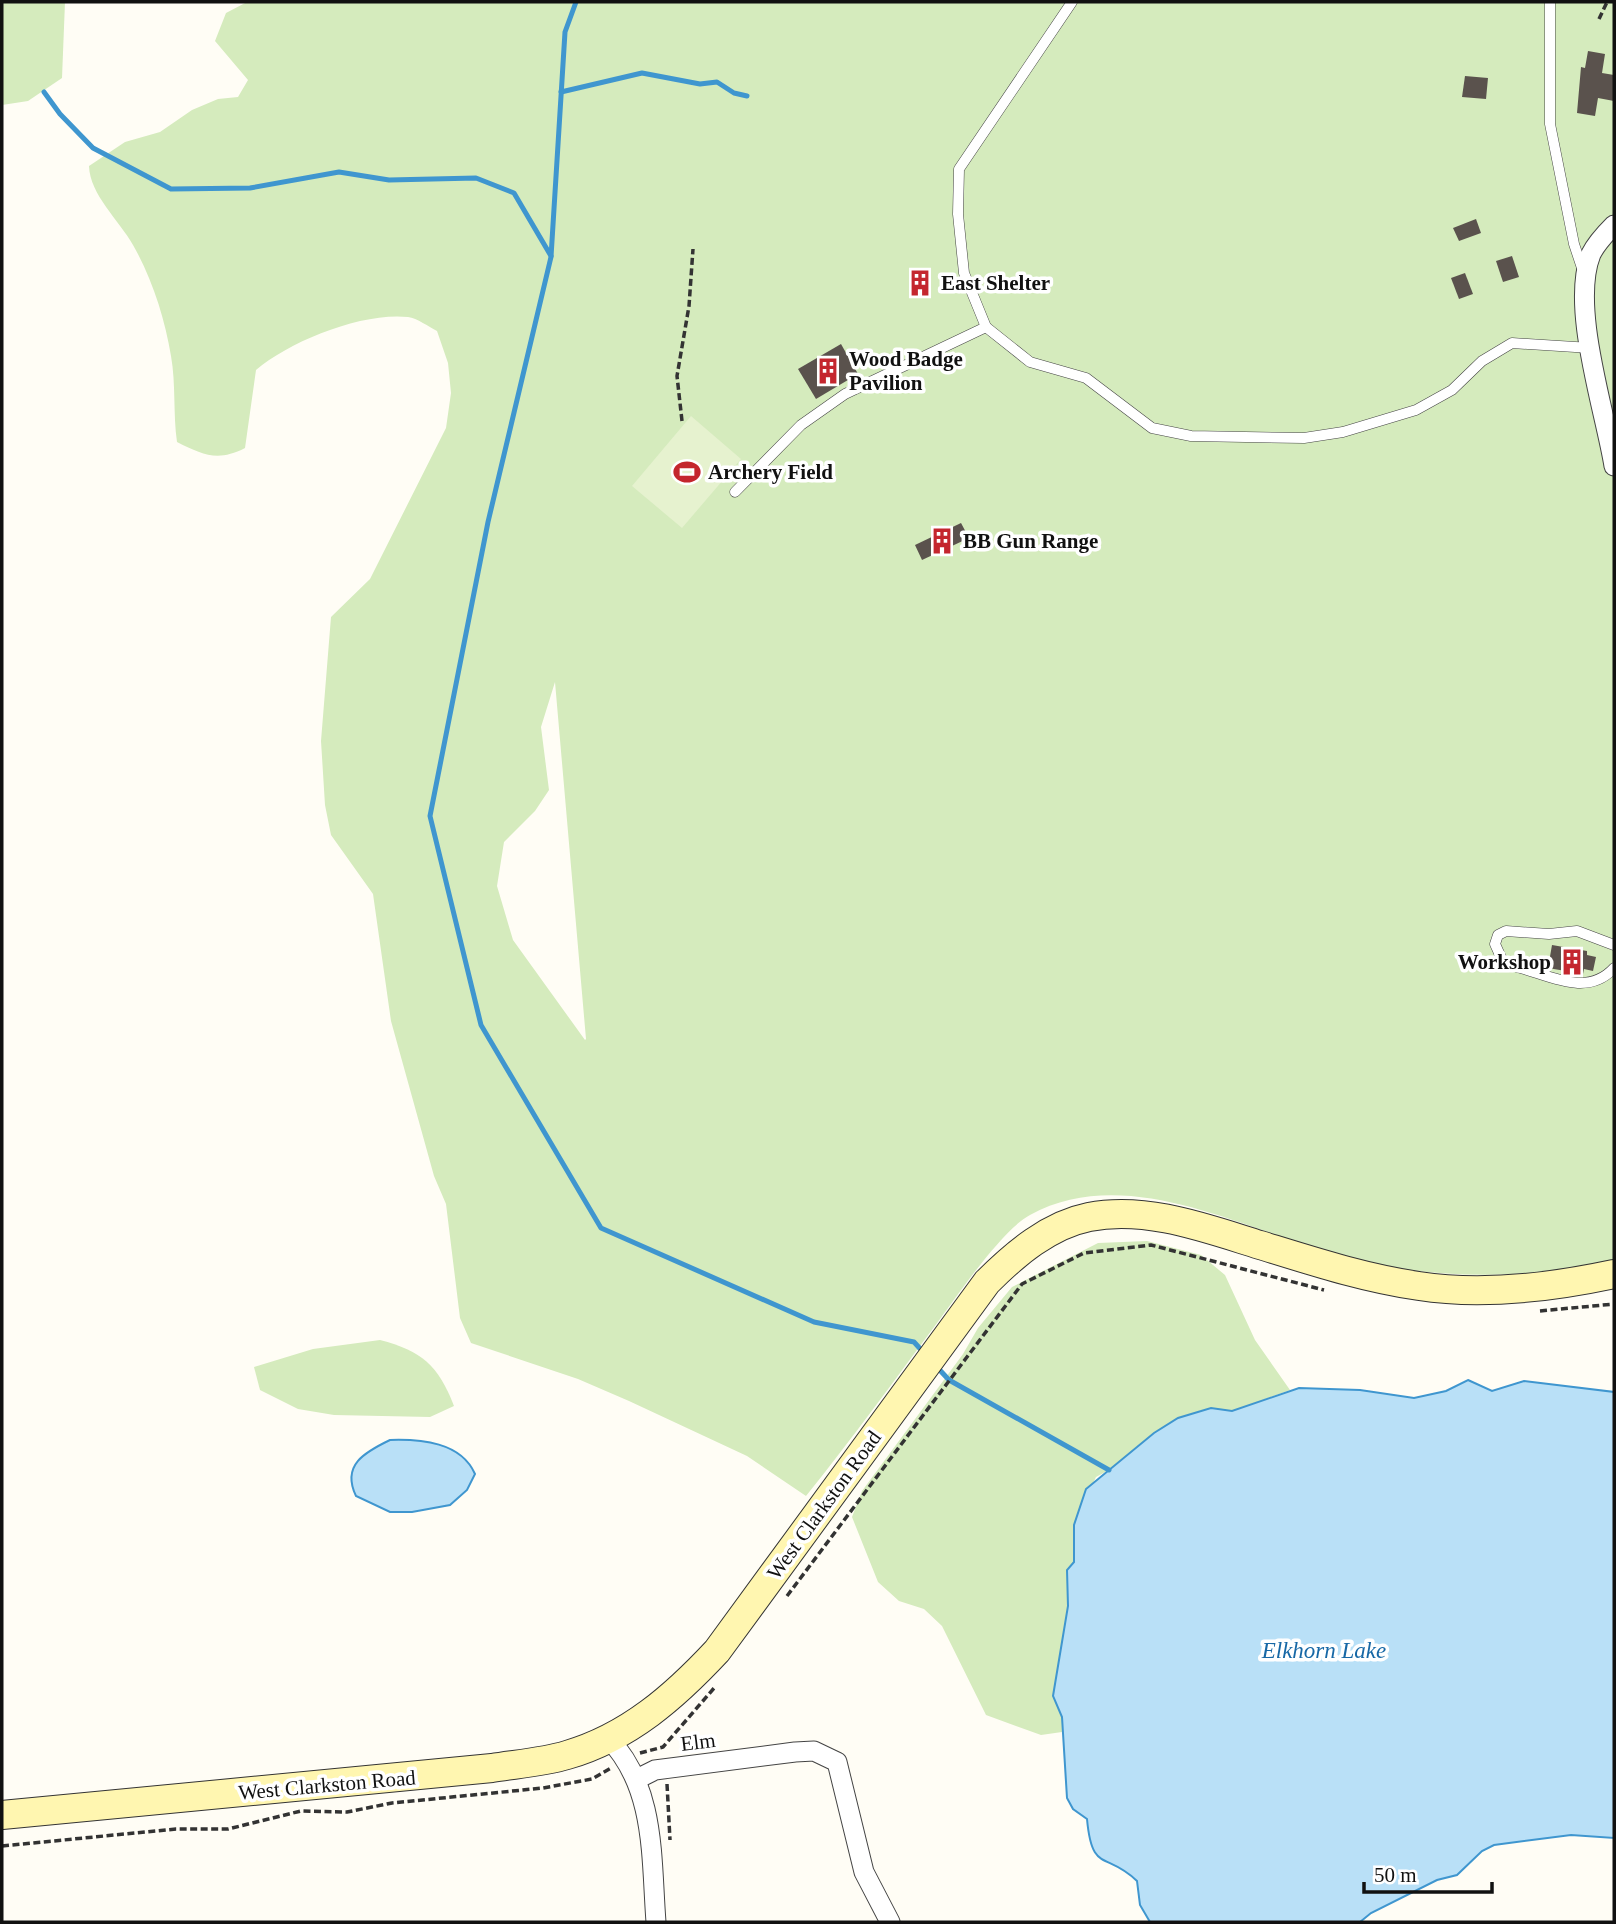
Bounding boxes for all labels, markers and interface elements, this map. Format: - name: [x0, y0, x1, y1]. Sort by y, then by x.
- building icon: East Shelter: [905, 268, 935, 298]
- place label: East Shelter: [941, 271, 1050, 295]
- place label: Wood Badge Pavilion: [849, 347, 963, 395]
- building icon: Wood Badge Pavilion: [813, 356, 843, 386]
- sports icon: Archery Field: [672, 457, 702, 487]
- place label: Archery Field: [708, 460, 833, 484]
- building icon: BB Gun Range: [927, 526, 957, 556]
- place label: BB Gun Range: [963, 529, 1098, 553]
- building icon: Workshop: [1557, 947, 1587, 977]
- place label: Workshop: [1458, 950, 1551, 974]
- street label: West Clarkston Road: [762, 1426, 886, 1584]
- water label: Elkhorn Lake: [1261, 1638, 1386, 1663]
- street label: Elm: [679, 1728, 717, 1756]
- street label: West Clarkston Road: [237, 1765, 417, 1805]
- scale bar: [1364, 1850, 1492, 1894]
- text: 50 m: [1374, 1863, 1417, 1887]

